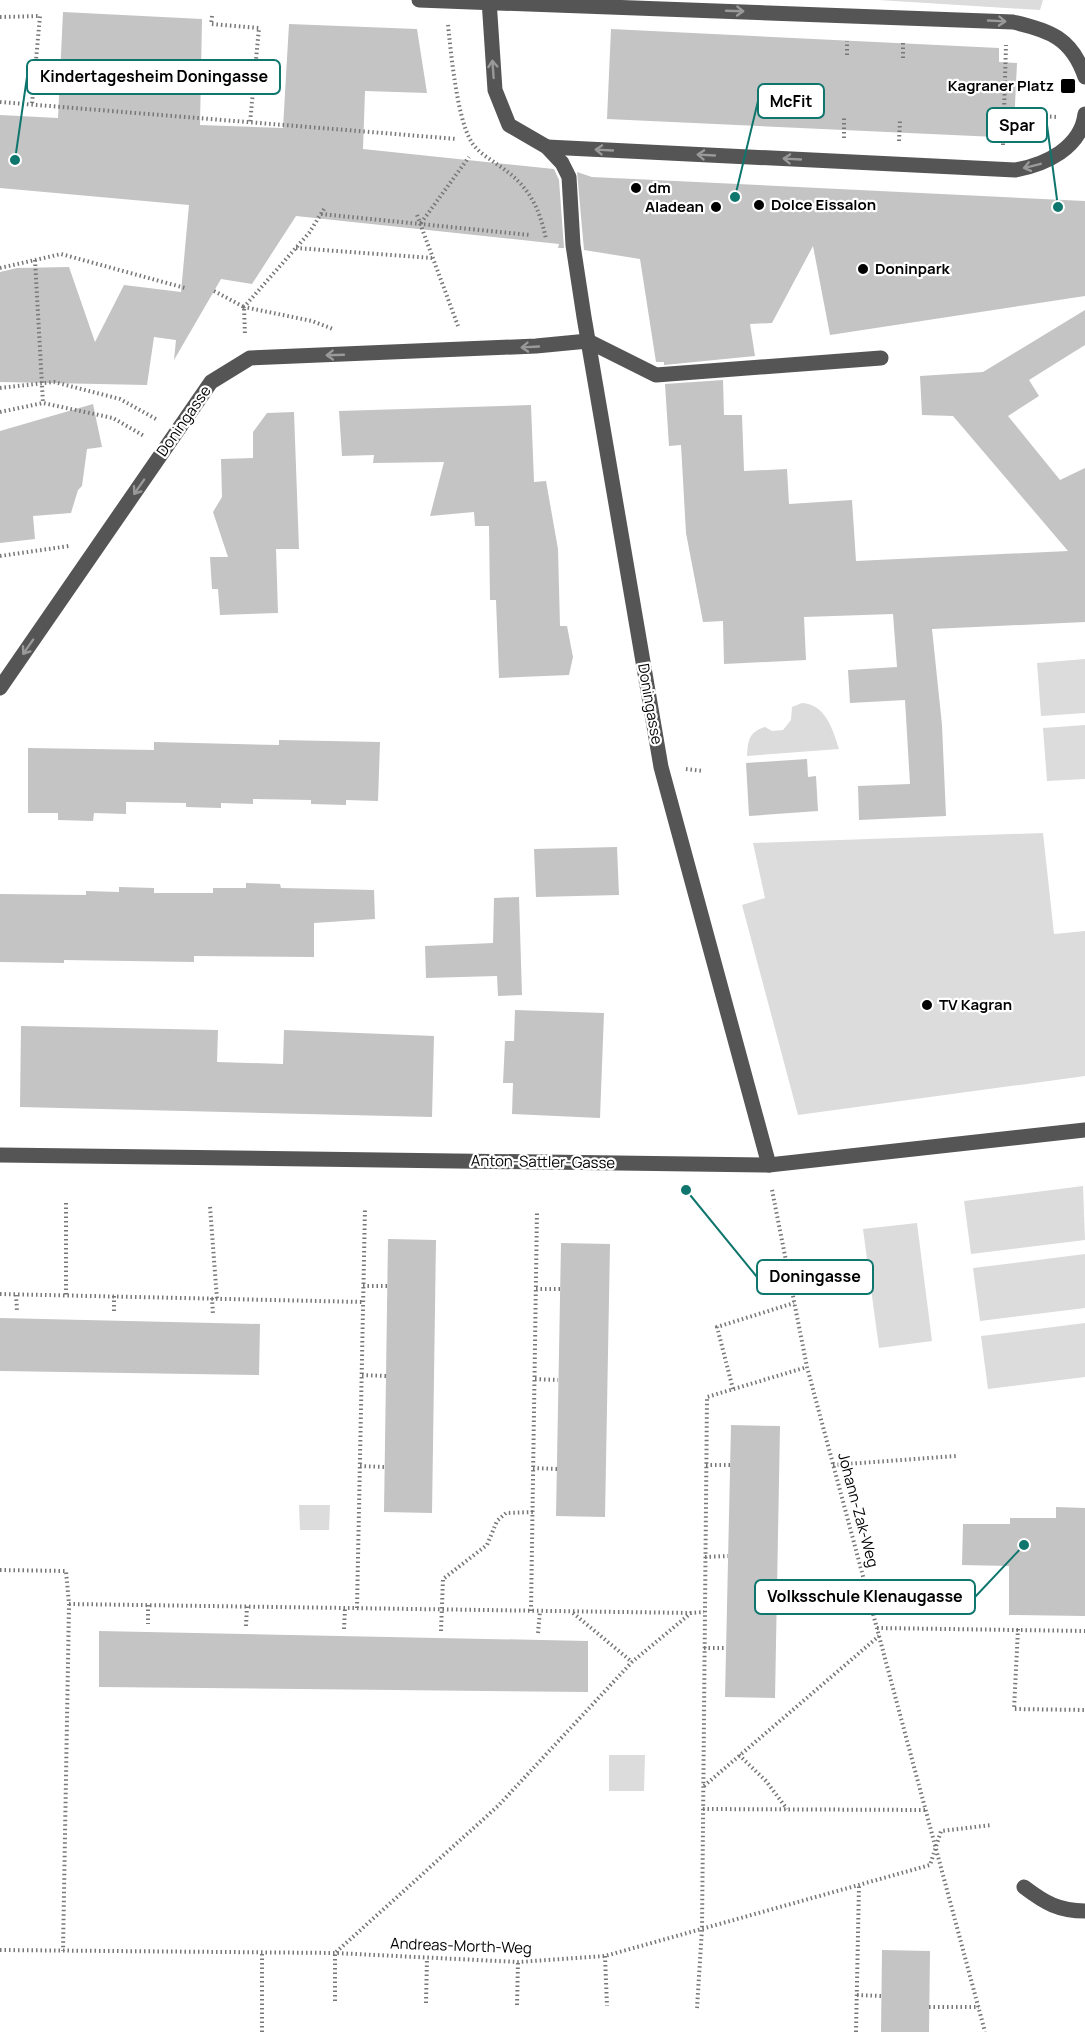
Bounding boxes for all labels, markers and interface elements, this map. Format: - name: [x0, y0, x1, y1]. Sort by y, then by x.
- one-way arrow: [724, 6, 744, 17]
- one-way arrow: [987, 15, 1007, 26]
- callout: Kindertagesheim Doningasse: [27, 60, 280, 94]
- one-way arrow: [487, 60, 498, 80]
- text: Kindertagesheim Doningasse: [40, 65, 268, 87]
- place label: Kagraner Platz: [948, 75, 1054, 96]
- marker: Kagraner Platz: [1059, 77, 1077, 95]
- callout: McFit: [758, 84, 824, 118]
- text: McFit: [770, 90, 812, 112]
- callout: Spar: [987, 108, 1047, 142]
- text: Spar: [999, 114, 1035, 136]
- one-way arrow: [594, 144, 614, 155]
- one-way arrow: [697, 149, 717, 160]
- one-way arrow: [783, 153, 803, 164]
- one-way arrow: [1023, 161, 1042, 173]
- place label: dm: [648, 177, 671, 198]
- marker: dm: [629, 181, 643, 195]
- place label: Dolce Eissalon: [771, 194, 876, 215]
- place label: Aladean: [645, 196, 704, 217]
- marker: Dolce Eissalon: [752, 198, 766, 212]
- marker: Aladean: [709, 200, 723, 214]
- place label: Doninpark: [875, 258, 951, 279]
- marker: Doninpark: [856, 262, 870, 276]
- one-way arrow: [520, 341, 540, 352]
- one-way arrow: [325, 349, 345, 360]
- street label: Doningasse: [151, 381, 216, 460]
- one-way arrow: [133, 478, 145, 494]
- one-way arrow: [22, 639, 34, 655]
- street label: Doningasse: [633, 662, 668, 746]
- place label: TV Kagran: [939, 994, 1012, 1015]
- marker: TV Kagran: [920, 998, 934, 1012]
- street label: Anton-Sattler-Gasse: [471, 1150, 616, 1173]
- callout: Doningasse: [757, 1260, 873, 1294]
- text: Doningasse: [769, 1265, 861, 1287]
- street label: Johann-Zak-Weg: [833, 1450, 884, 1570]
- callout: Volksschule Klenaugasse: [755, 1580, 975, 1614]
- text: Volksschule Klenaugasse: [767, 1585, 963, 1607]
- street label: Andreas-Morth-Weg: [390, 1933, 532, 1958]

